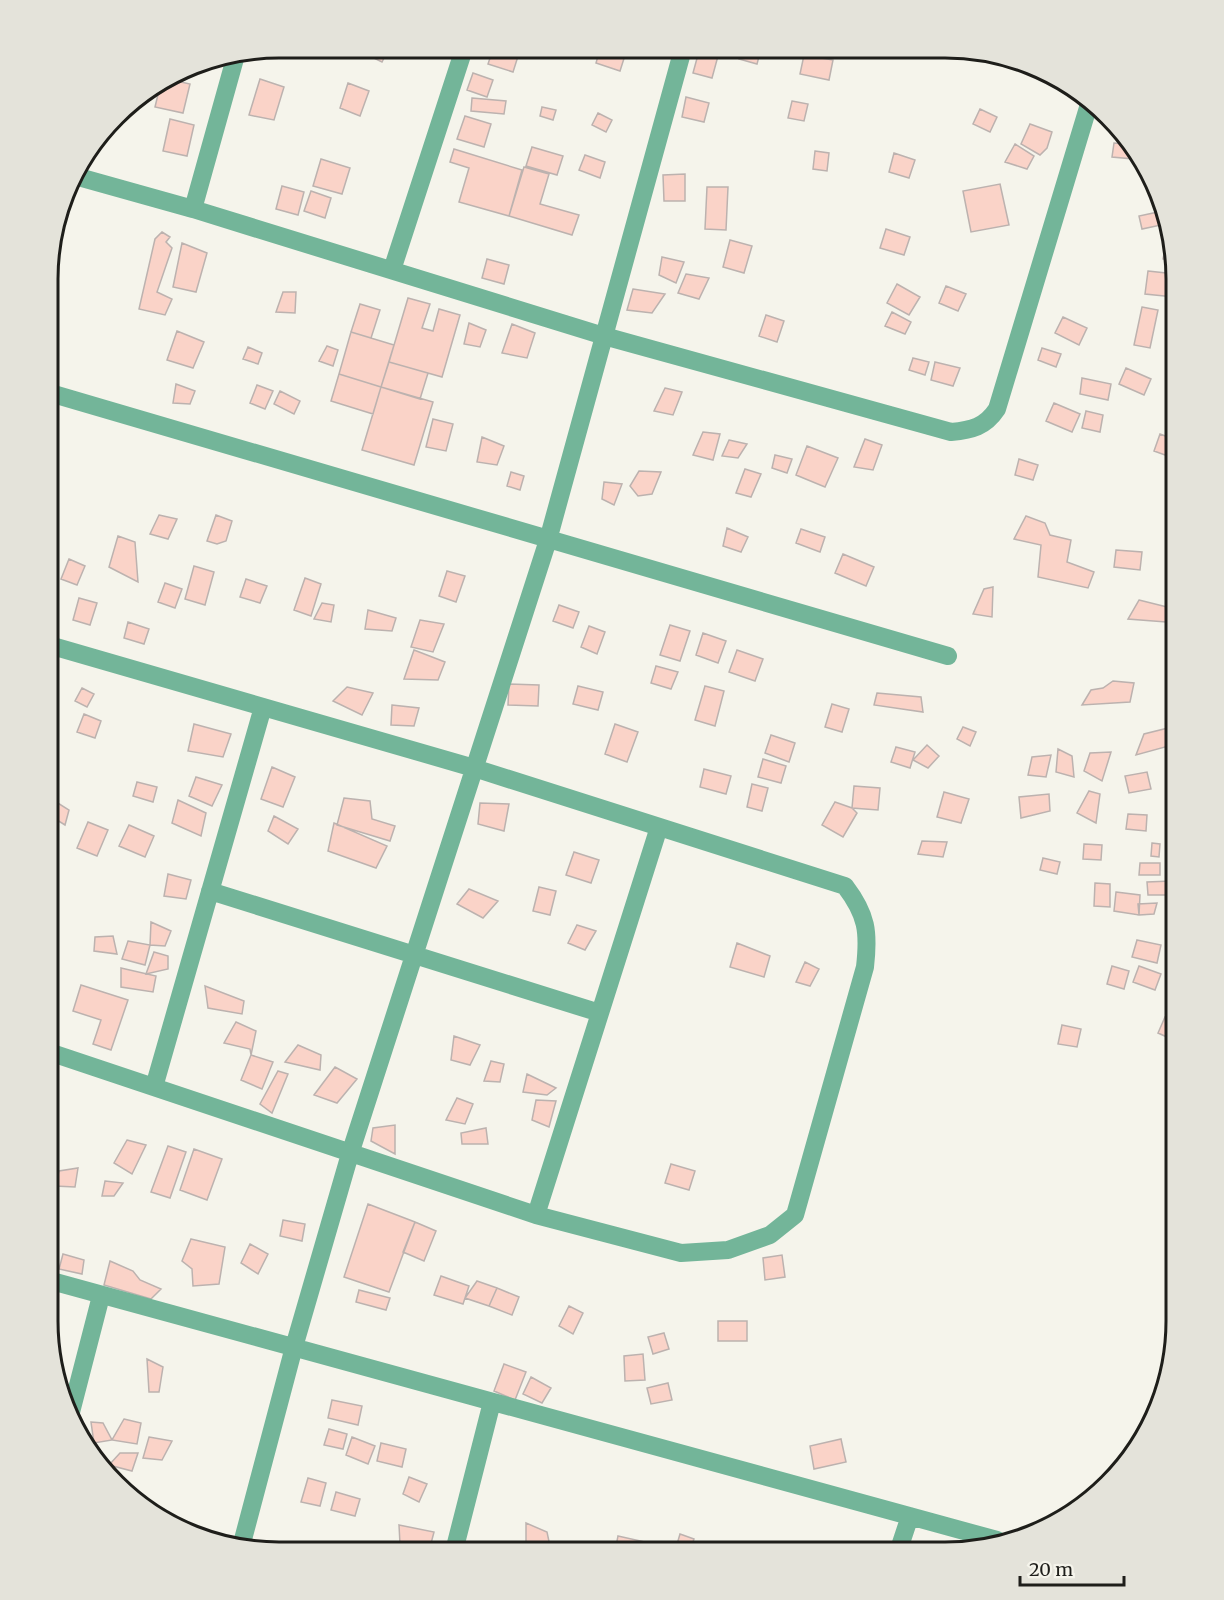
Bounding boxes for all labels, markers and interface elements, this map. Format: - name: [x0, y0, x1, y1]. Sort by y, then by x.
- scale bar: [1020, 1549, 1124, 1587]
- text: 20 m: [1029, 1558, 1073, 1581]

